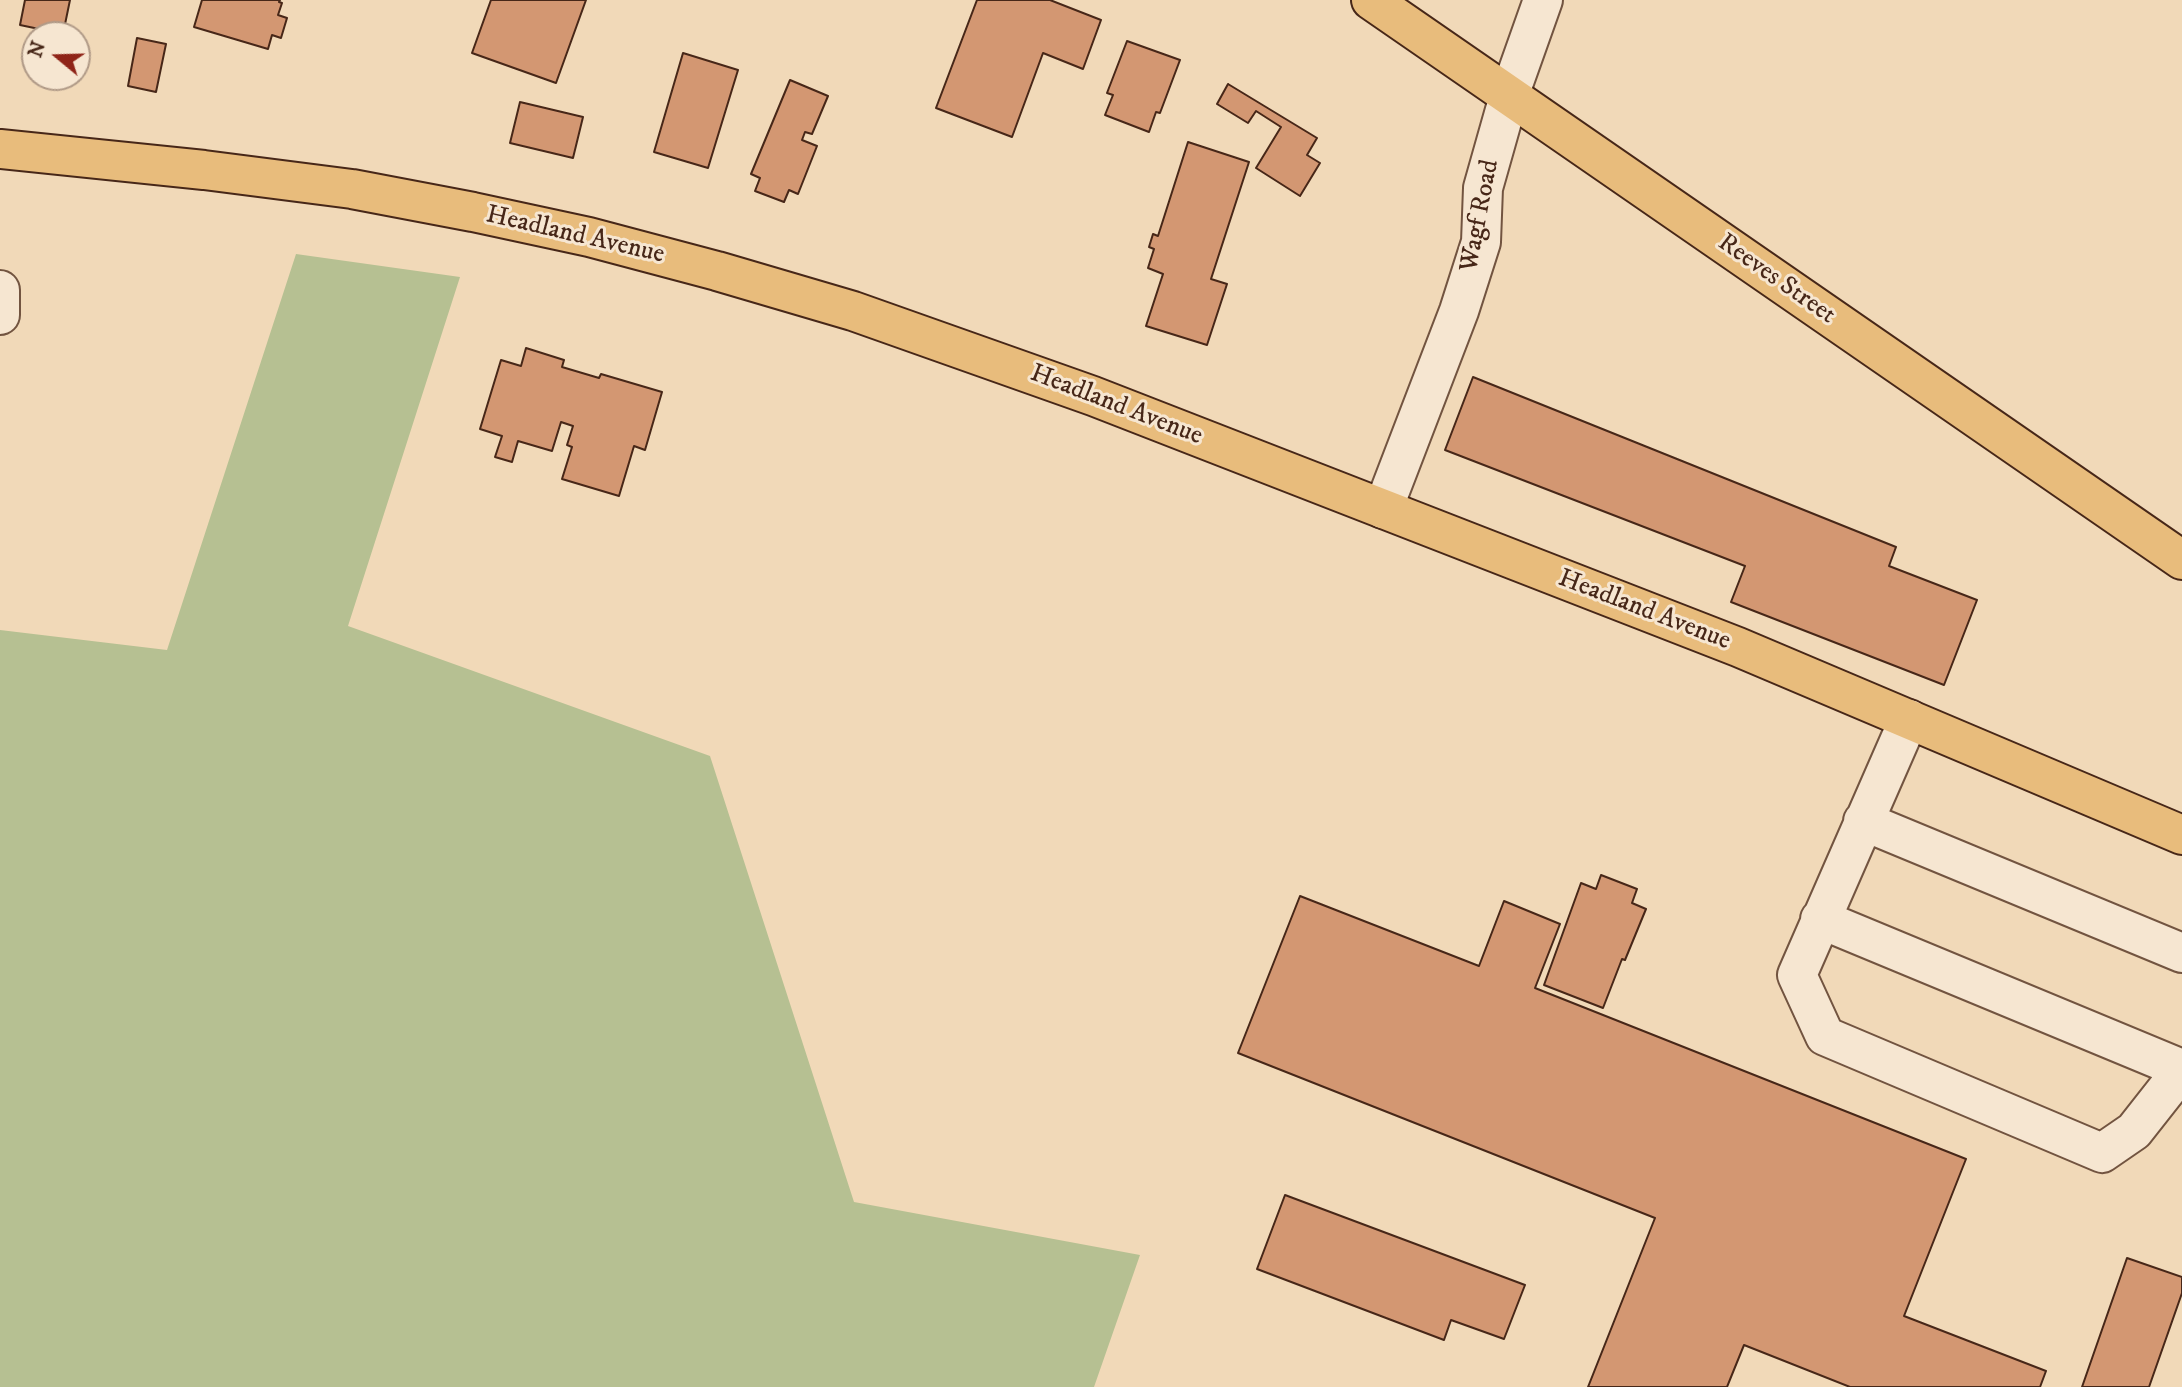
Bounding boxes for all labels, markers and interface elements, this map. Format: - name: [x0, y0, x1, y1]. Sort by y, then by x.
- north arrow: [21, 21, 91, 91]
- text: N: [24, 39, 51, 61]
- street label: Wagf Road: [1455, 157, 1507, 275]
- street label: Headland Avenue: [483, 200, 667, 272]
- street label: Reeves Street: [1711, 228, 1841, 332]
- street label: Headland Avenue: [1025, 359, 1207, 453]
- street label: Headland Avenue: [1553, 564, 1735, 658]

